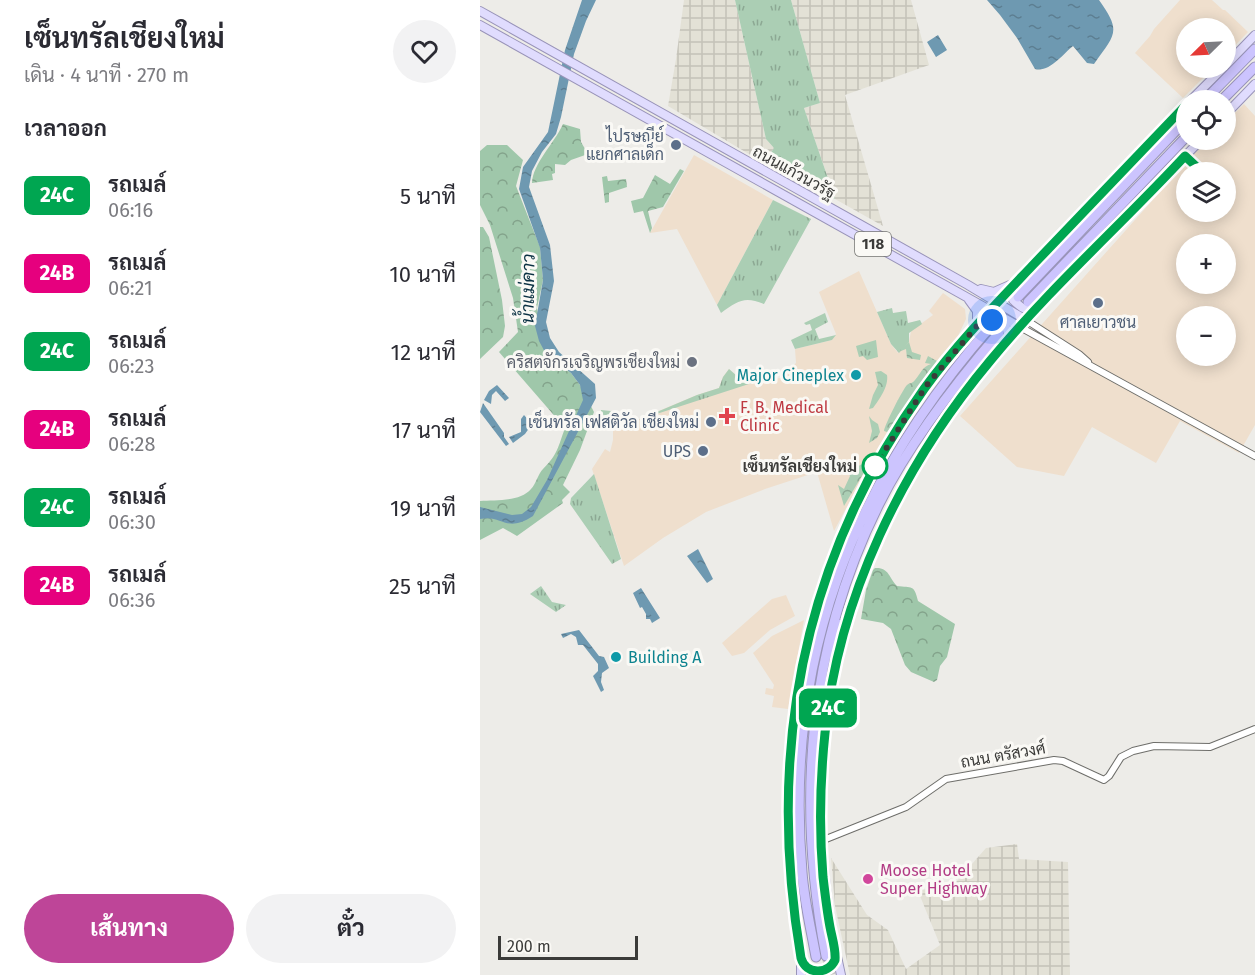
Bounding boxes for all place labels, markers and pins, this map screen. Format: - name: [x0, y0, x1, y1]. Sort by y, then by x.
- place label: ไปรษณีย์ แยกศาลเด็ก: [586, 124, 664, 164]
- marker: ไปรษณีย์ แยกศาลเด็ก: [669, 138, 683, 152]
- marker: ศาลเยาวชน: [1091, 296, 1105, 310]
- place label: ศาลเยาวชน: [1060, 313, 1136, 332]
- place label: คริสตจักรเจริญพรเชียงใหม่: [506, 351, 680, 372]
- marker: คริสตจักรเจริญพรเชียงใหม่: [685, 355, 699, 369]
- place label: Major Cineplex: [737, 366, 844, 385]
- marker: Major Cineplex: [849, 368, 863, 382]
- place label: F. B. Medical Clinic: [740, 398, 829, 435]
- marker: F. B. Medical Clinic: [718, 407, 736, 425]
- place label: เซ็นทรัล เฟสติวัล เชียงใหม่: [528, 409, 699, 432]
- marker: เซ็นทรัล เฟสติวัล เชียงใหม่: [704, 415, 718, 429]
- place label: UPS: [663, 442, 691, 461]
- marker: UPS: [696, 444, 710, 458]
- place label: เซ็นทรัลเชียงใหม่: [742, 453, 857, 476]
- marker: เซ็นทรัลเชียงใหม่: [862, 453, 888, 479]
- place label: Building A: [628, 648, 702, 667]
- marker: Building A: [609, 650, 623, 664]
- place label: Moose Hotel Super Highway: [880, 861, 988, 898]
- marker: Moose Hotel Super Highway: [861, 872, 875, 886]

